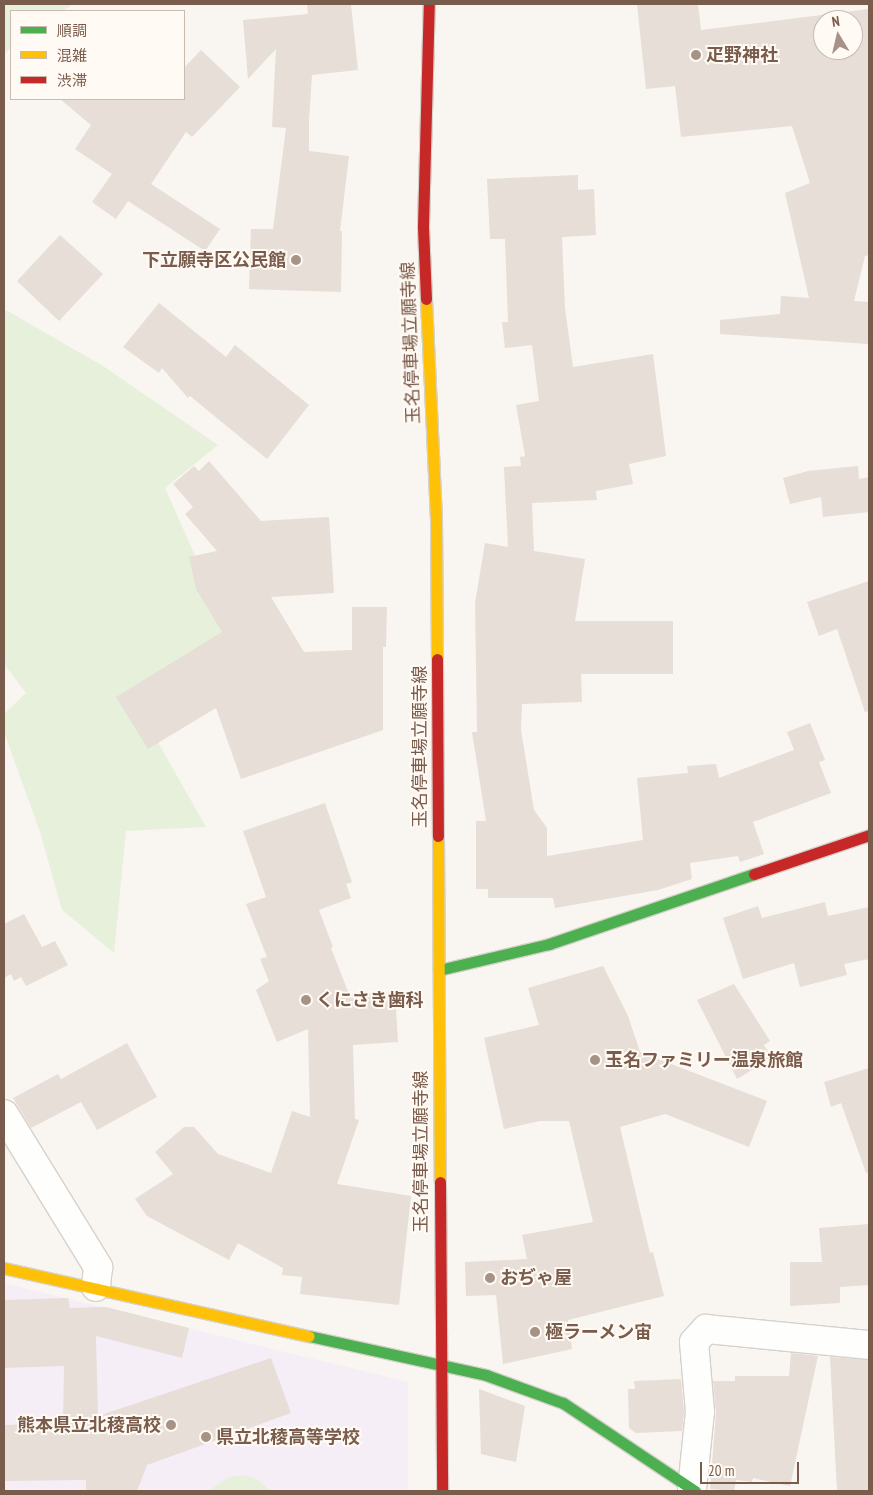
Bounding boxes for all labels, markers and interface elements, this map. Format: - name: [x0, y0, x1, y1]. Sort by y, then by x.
- legend: [10, 10, 185, 100]
- north arrow: [813, 10, 863, 60]
- text: N: [831, 12, 841, 31]
- text: 順調: [57, 21, 87, 40]
- place label: 疋野神社: [706, 44, 778, 66]
- text: 混雑: [57, 46, 87, 65]
- marker: 疋野神社: [690, 49, 702, 61]
- text: 渋滞: [57, 71, 87, 90]
- place label: 下立願寺区公民館: [142, 249, 286, 271]
- marker: 下立願寺区公民館: [290, 254, 302, 266]
- street label: 玉名停車場立願寺線: [397, 262, 425, 424]
- street label: 玉名停車場立願寺線: [409, 666, 431, 828]
- place label: くにさき歯科: [316, 989, 424, 1011]
- marker: くにさき歯科: [300, 994, 312, 1006]
- place label: 玉名ファミリー温泉旅館: [605, 1049, 803, 1071]
- marker: 玉名ファミリー温泉旅館: [589, 1054, 601, 1066]
- street label: 玉名停車場立願寺線: [410, 1071, 432, 1233]
- place label: おぢゃ屋: [500, 1267, 572, 1289]
- marker: おぢゃ屋: [484, 1272, 496, 1284]
- place label: 極ラーメン宙: [545, 1321, 653, 1343]
- marker: 極ラーメン宙: [529, 1326, 541, 1338]
- place label: 熊本県立北稜高校: [17, 1414, 161, 1436]
- marker: 熊本県立北稜高校: [165, 1419, 177, 1431]
- place label: 県立北稜高等学校: [216, 1426, 360, 1448]
- marker: 県立北稜高等学校: [200, 1431, 212, 1443]
- scale bar: [703, 1452, 802, 1484]
- text: 20 m: [708, 1461, 734, 1480]

